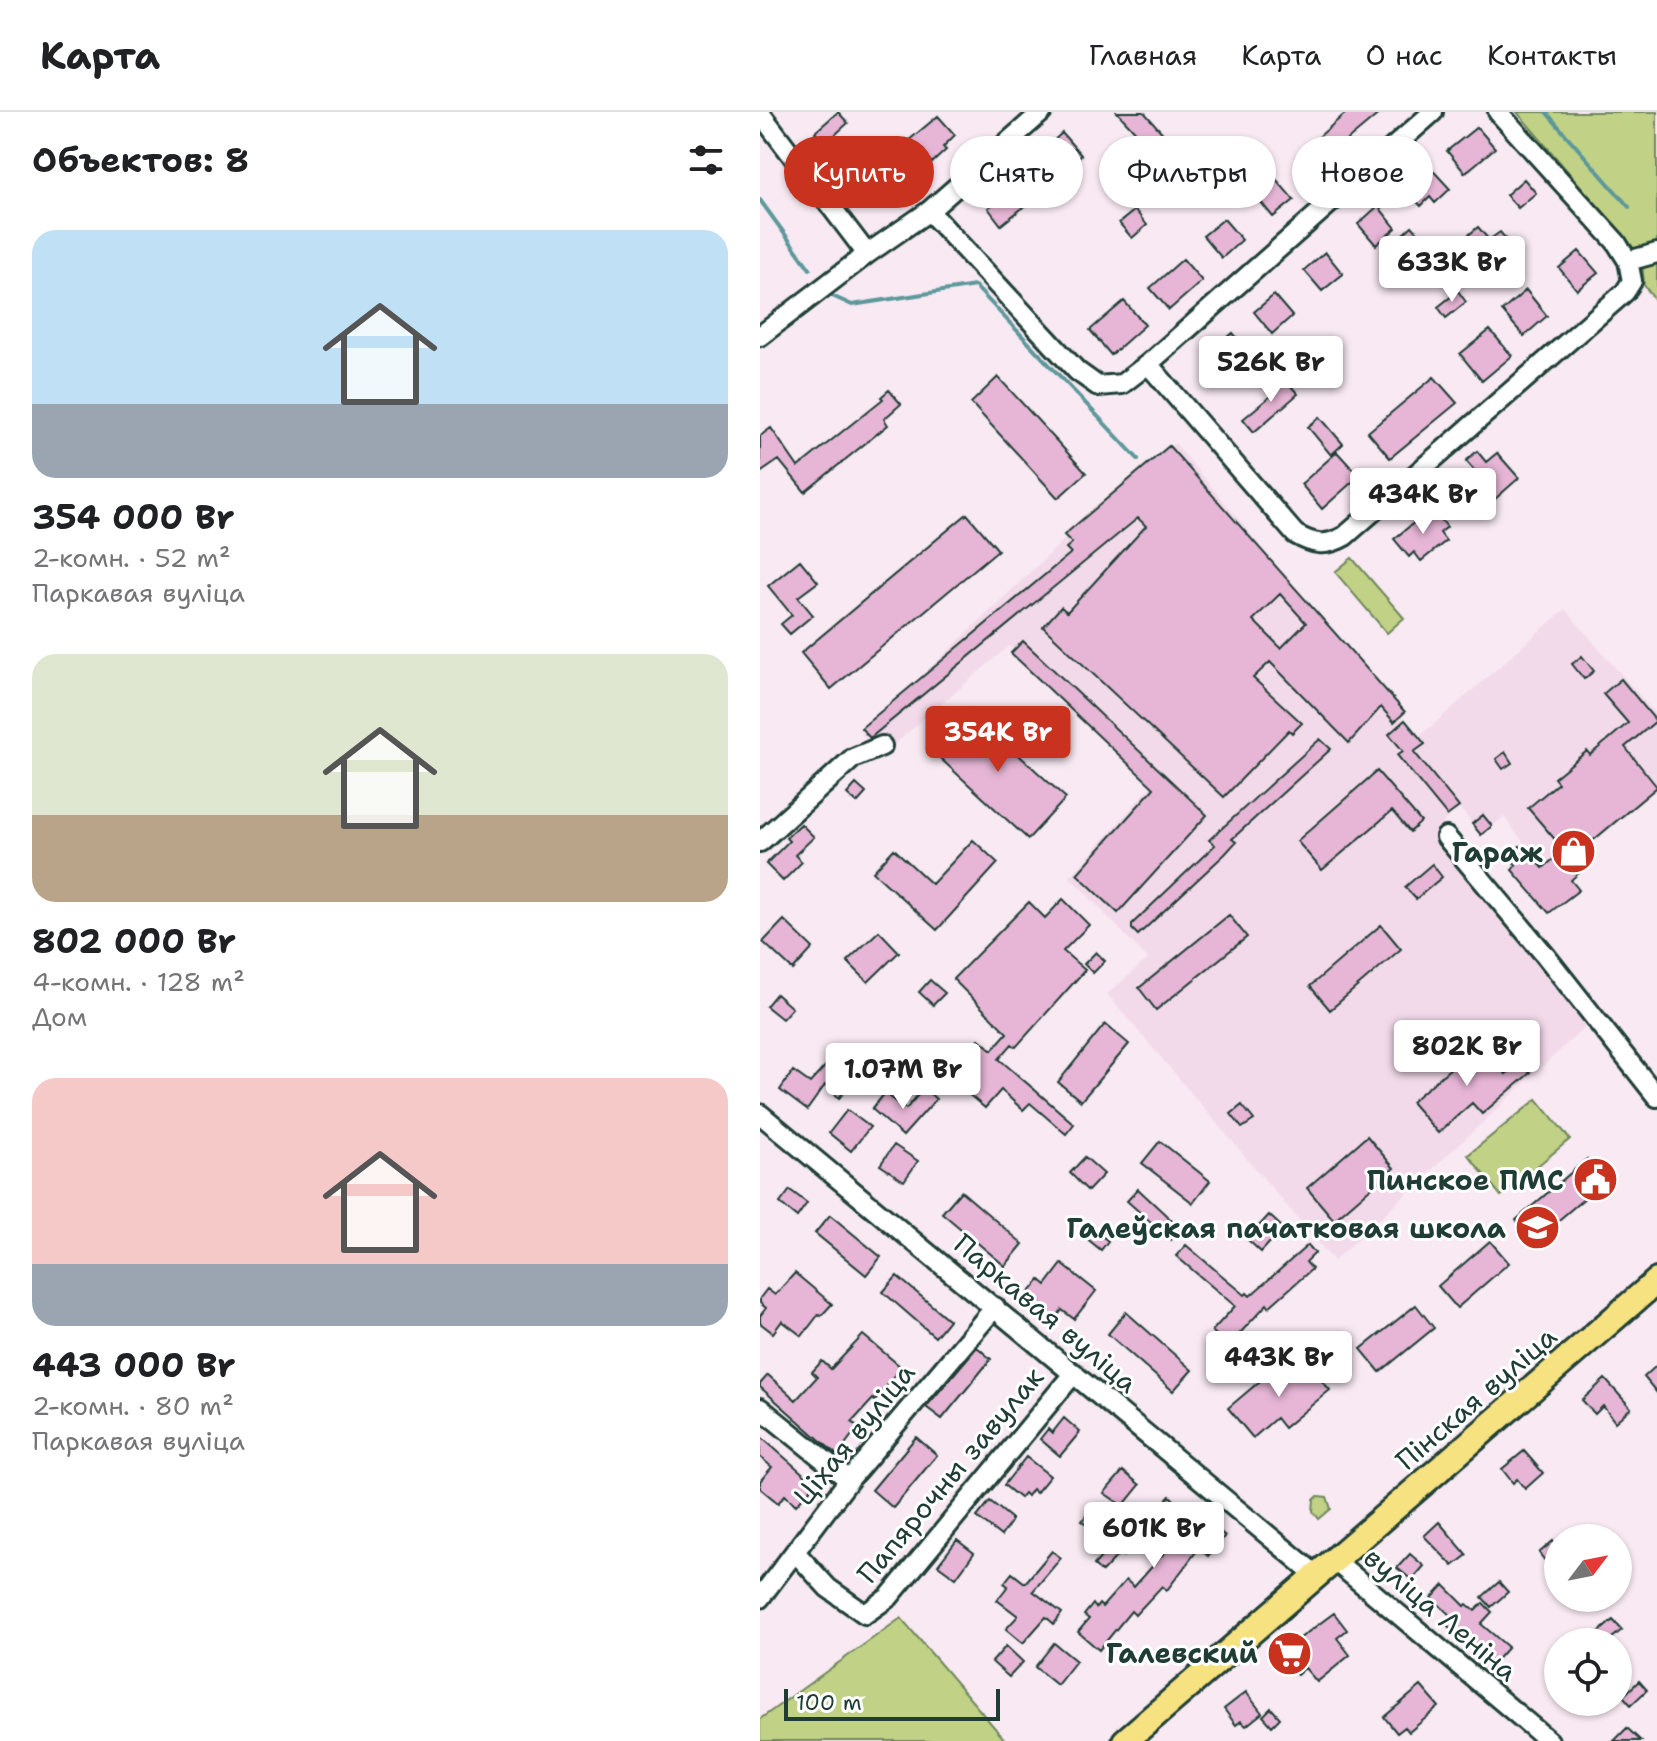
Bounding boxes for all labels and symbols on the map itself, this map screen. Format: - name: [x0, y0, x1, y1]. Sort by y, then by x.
- pin: 633K Br: [1378, 236, 1526, 304]
- pin: 526K Br: [1197, 336, 1345, 404]
- pin: 434K Br: [1349, 468, 1497, 536]
- pin: 354K Br: [924, 706, 1072, 774]
- shop icon: Гараж: [1550, 828, 1598, 876]
- place label: Гараж: [1452, 833, 1543, 871]
- pin: 802K Br: [1393, 1020, 1541, 1088]
- pin: 1.07M Br: [820, 1043, 986, 1111]
- public building icon: Пинское ПМС: [1571, 1156, 1619, 1204]
- place label: Пинское ПМС: [1367, 1161, 1564, 1199]
- school or university icon: Галеўская пачатковая школа: [1513, 1204, 1561, 1252]
- place label: Галеўская пачатковая школа: [1066, 1209, 1506, 1247]
- street label: Паркавая вуліца: [946, 1225, 1146, 1401]
- street label: Пінская вуліца: [1387, 1318, 1565, 1478]
- pin: 443K Br: [1205, 1331, 1353, 1399]
- street label: Ціхая вуліца: [785, 1355, 923, 1513]
- street label: Папярочны завулак: [848, 1359, 1052, 1591]
- pin: 601K Br: [1080, 1502, 1228, 1570]
- north arrow: [1544, 1524, 1632, 1612]
- street label: вуліца Леніна: [1356, 1538, 1526, 1690]
- supermarket icon: Галевский: [1265, 1629, 1313, 1677]
- place label: Галевский: [1106, 1634, 1258, 1672]
- scale bar: [784, 1685, 1000, 1721]

